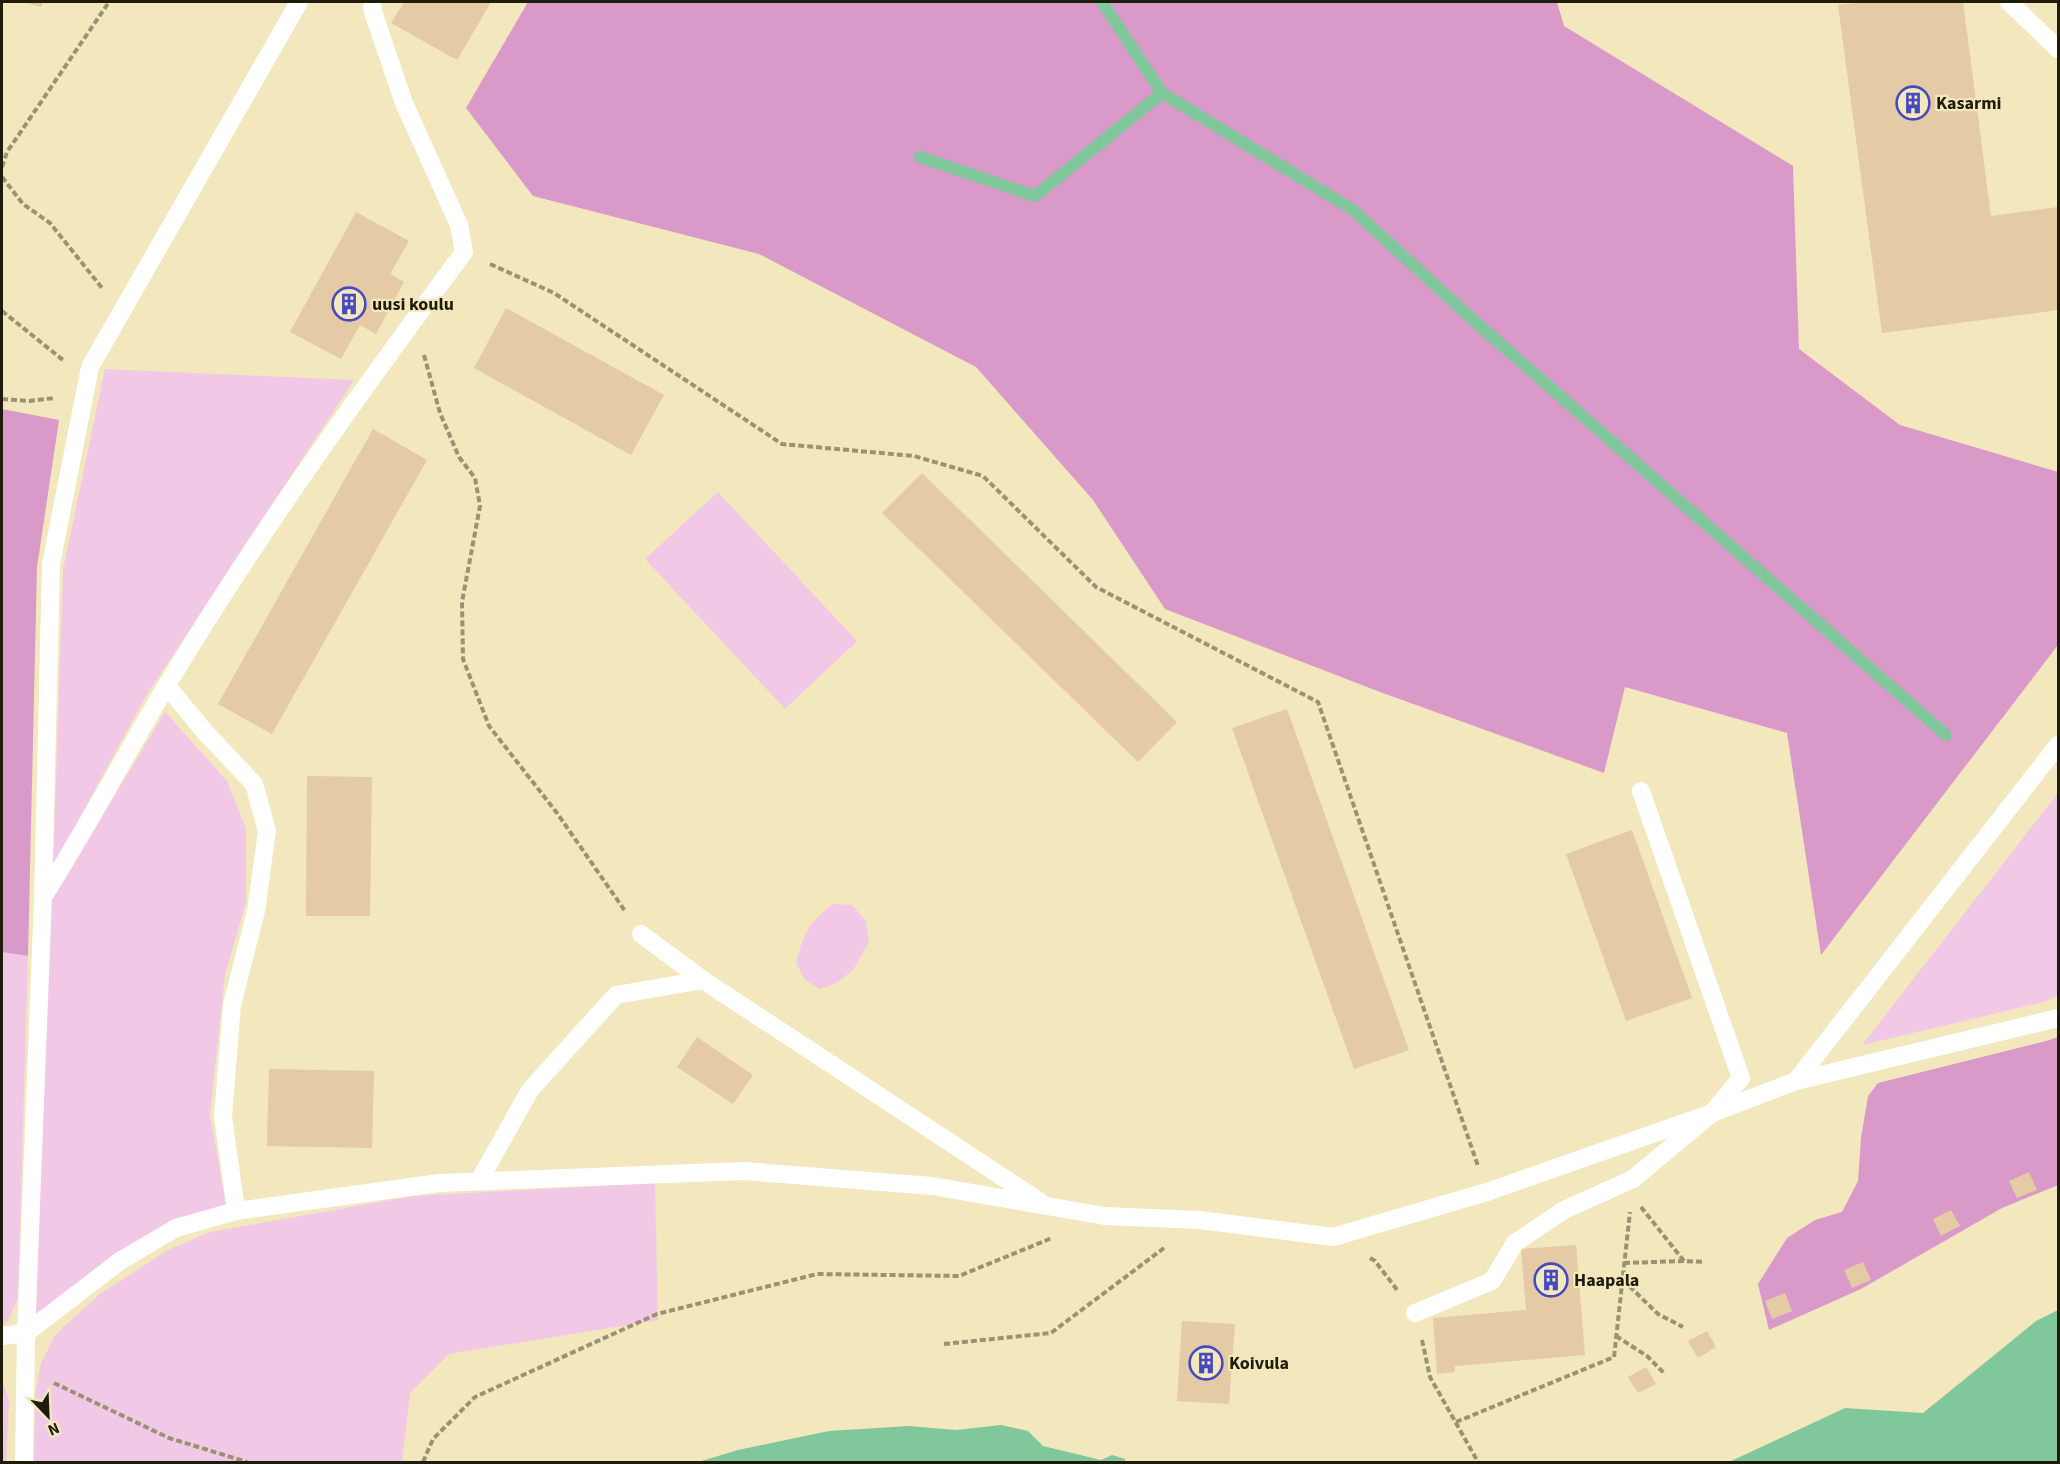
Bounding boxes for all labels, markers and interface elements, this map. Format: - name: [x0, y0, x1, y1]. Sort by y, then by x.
- building icon: Kasarmi: [1895, 85, 1931, 121]
- place label: Kasarmi: [1936, 91, 2002, 116]
- building icon: uusi koulu: [331, 286, 367, 322]
- place label: uusi koulu: [372, 292, 454, 317]
- building icon: Haapala: [1533, 1262, 1569, 1298]
- place label: Haapala: [1574, 1268, 1639, 1293]
- building icon: Koivula: [1188, 1345, 1224, 1381]
- place label: Koivula: [1229, 1351, 1289, 1376]
- north arrow: [18, 1386, 78, 1446]
- text: N: [44, 1417, 63, 1441]

